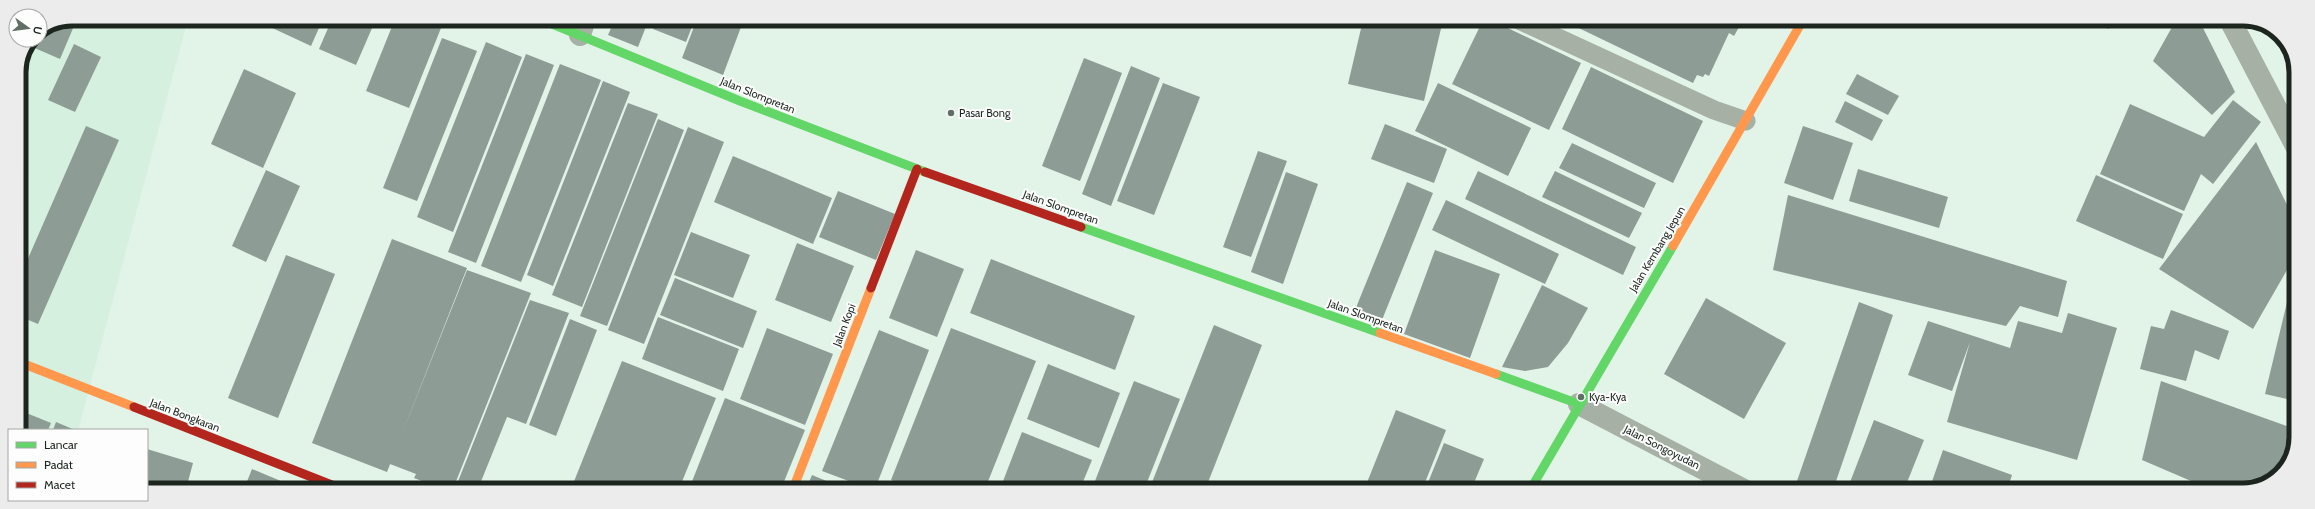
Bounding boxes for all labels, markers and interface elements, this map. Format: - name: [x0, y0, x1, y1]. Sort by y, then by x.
- north arrow: [8, 8, 48, 48]
- text: U: [30, 25, 45, 36]
- street label: Jalan Slompretan: [718, 73, 797, 116]
- place label: Pasar Bong: [959, 106, 1011, 120]
- marker: Pasar Bong: [946, 108, 956, 118]
- street label: Jalan Slompretan: [1020, 187, 1101, 227]
- street label: Jalan Kembang Jepun: [1625, 204, 1688, 295]
- street label: Jalan Slompretan: [1325, 296, 1406, 336]
- street label: Jalan Kopi: [829, 302, 859, 349]
- place label: Kya-Kya: [1589, 390, 1627, 404]
- marker: Kya-Kya: [1576, 392, 1586, 402]
- street label: Jalan Bongkaran: [147, 395, 222, 435]
- street label: Jalan Songoyudan: [1621, 421, 1702, 472]
- legend: [8, 429, 148, 501]
- text: Lancar: [44, 437, 78, 452]
- text: Padat: [44, 457, 73, 472]
- text: Macet: [44, 477, 75, 492]

